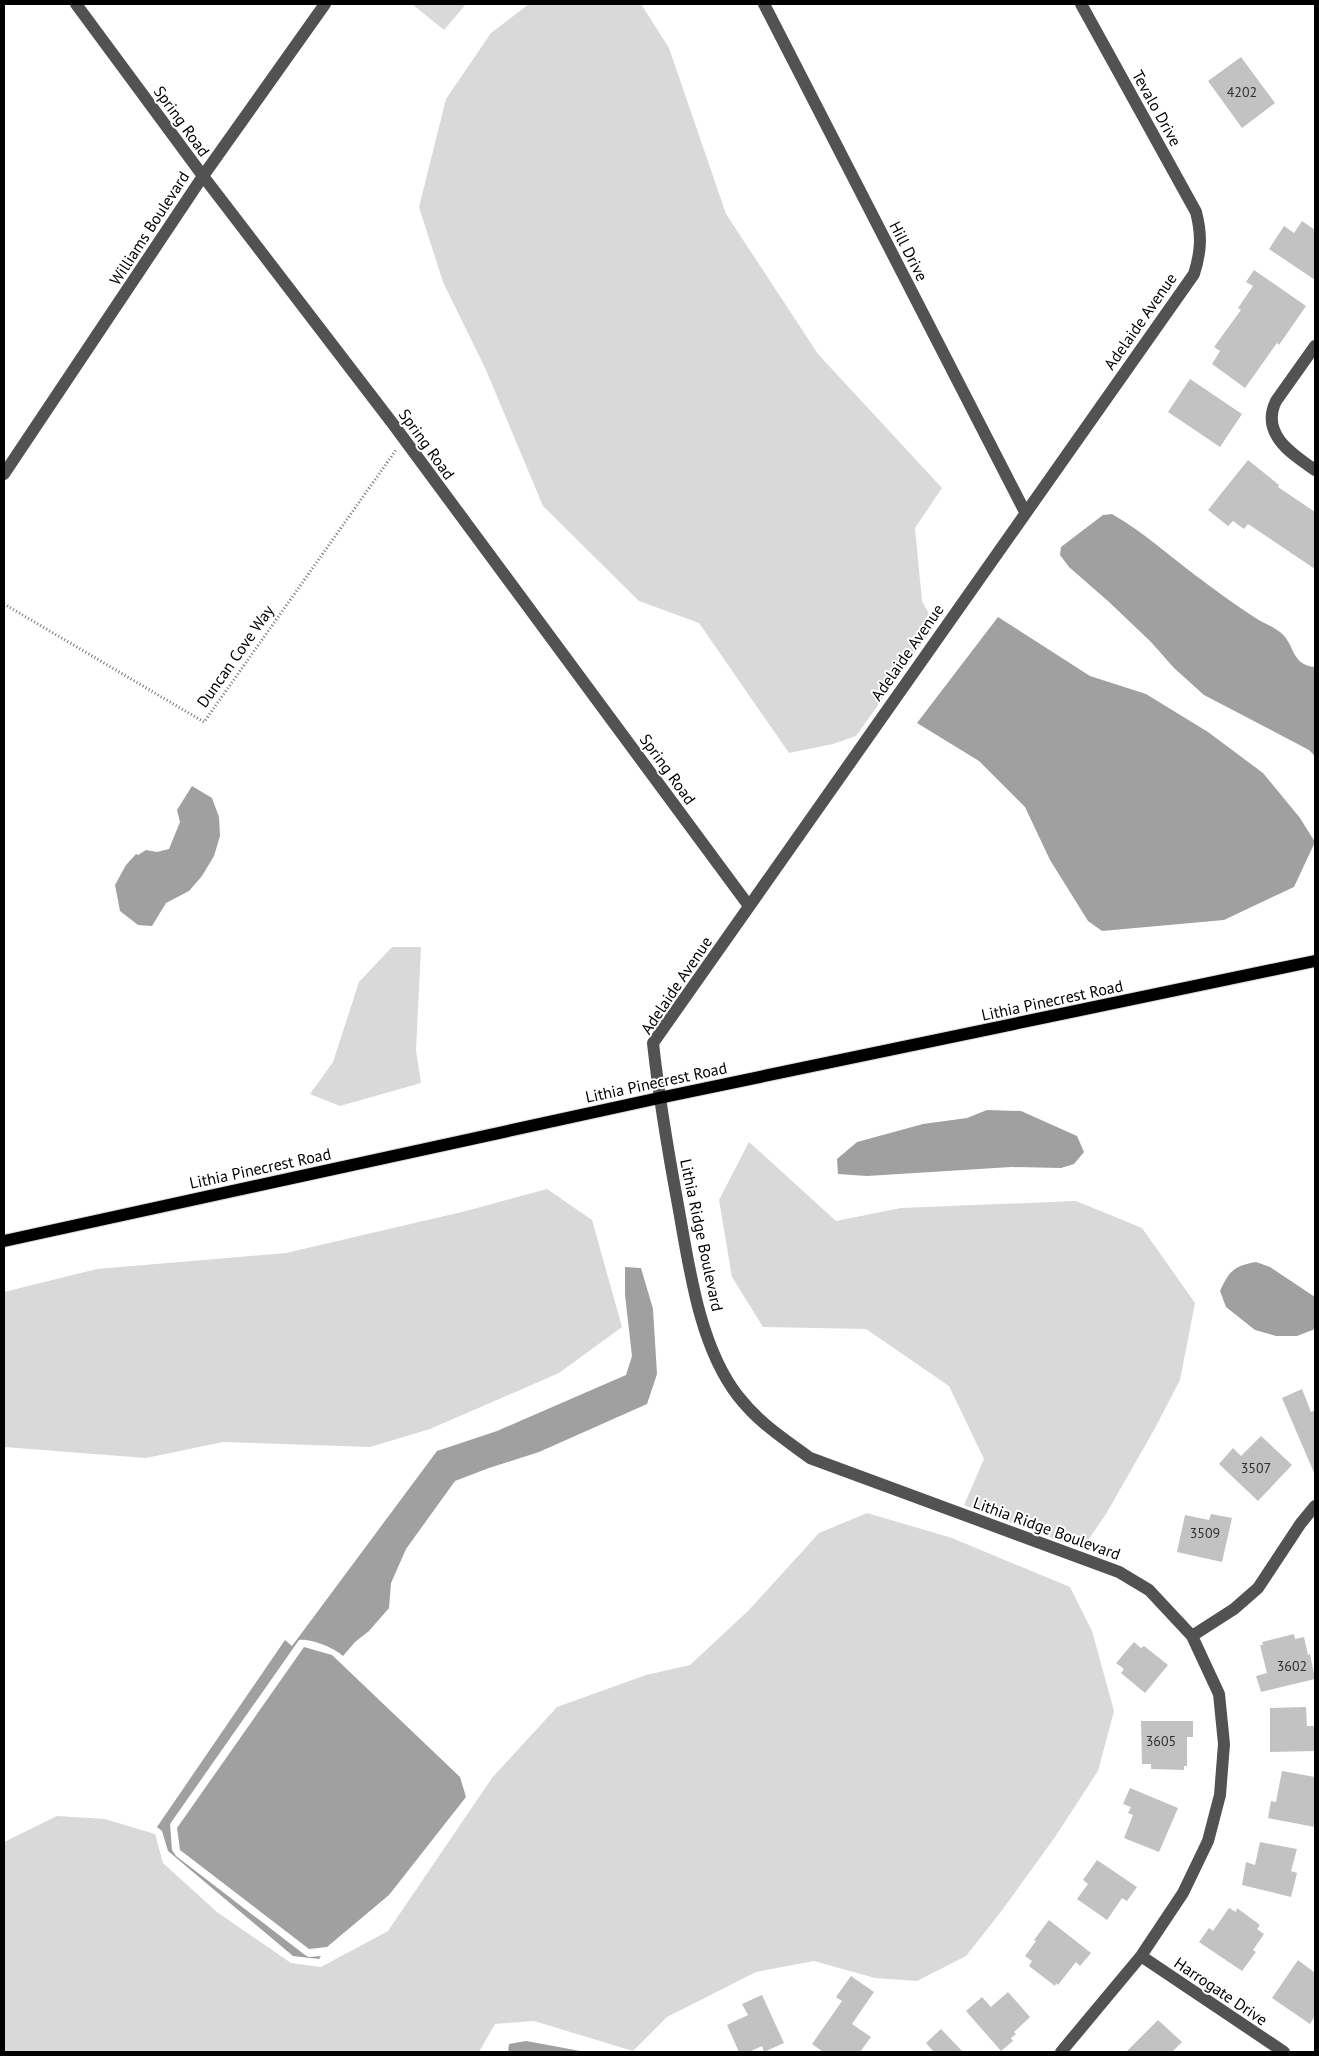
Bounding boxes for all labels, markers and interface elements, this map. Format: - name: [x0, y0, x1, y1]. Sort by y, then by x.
- street label: Tevalo Drive: [1128, 67, 1186, 149]
- street label: Spring Road: [150, 82, 214, 160]
- house number: 4202: [1227, 83, 1257, 101]
- street label: Williams Boulevard: [105, 167, 193, 289]
- street label: Hill Drive: [885, 218, 933, 284]
- street label: Adelaide Avenue: [1099, 269, 1181, 373]
- street label: Spring Road: [395, 405, 459, 483]
- street label: Duncan Cove Way: [192, 600, 278, 711]
- street label: Adelaide Avenue: [866, 600, 948, 704]
- street label: Spring Road: [636, 730, 700, 808]
- street label: Adelaide Avenue: [636, 932, 716, 1038]
- street label: Lithia Pinecrest Road: [979, 975, 1125, 1025]
- street label: Lithia Pinecrest Road: [583, 1057, 729, 1107]
- street label: Lithia Pinecrest Road: [187, 1143, 333, 1193]
- street label: Lithia Ridge Boulevard: [676, 1157, 728, 1313]
- house number: 3507: [1241, 1459, 1271, 1477]
- street label: Lithia Ridge Boulevard: [971, 1492, 1123, 1564]
- house number: 3509: [1190, 1524, 1220, 1542]
- house number: 3602: [1277, 1657, 1307, 1675]
- house number: 3605: [1146, 1732, 1176, 1750]
- street label: Harrogate Drive: [1171, 1952, 1271, 2030]

